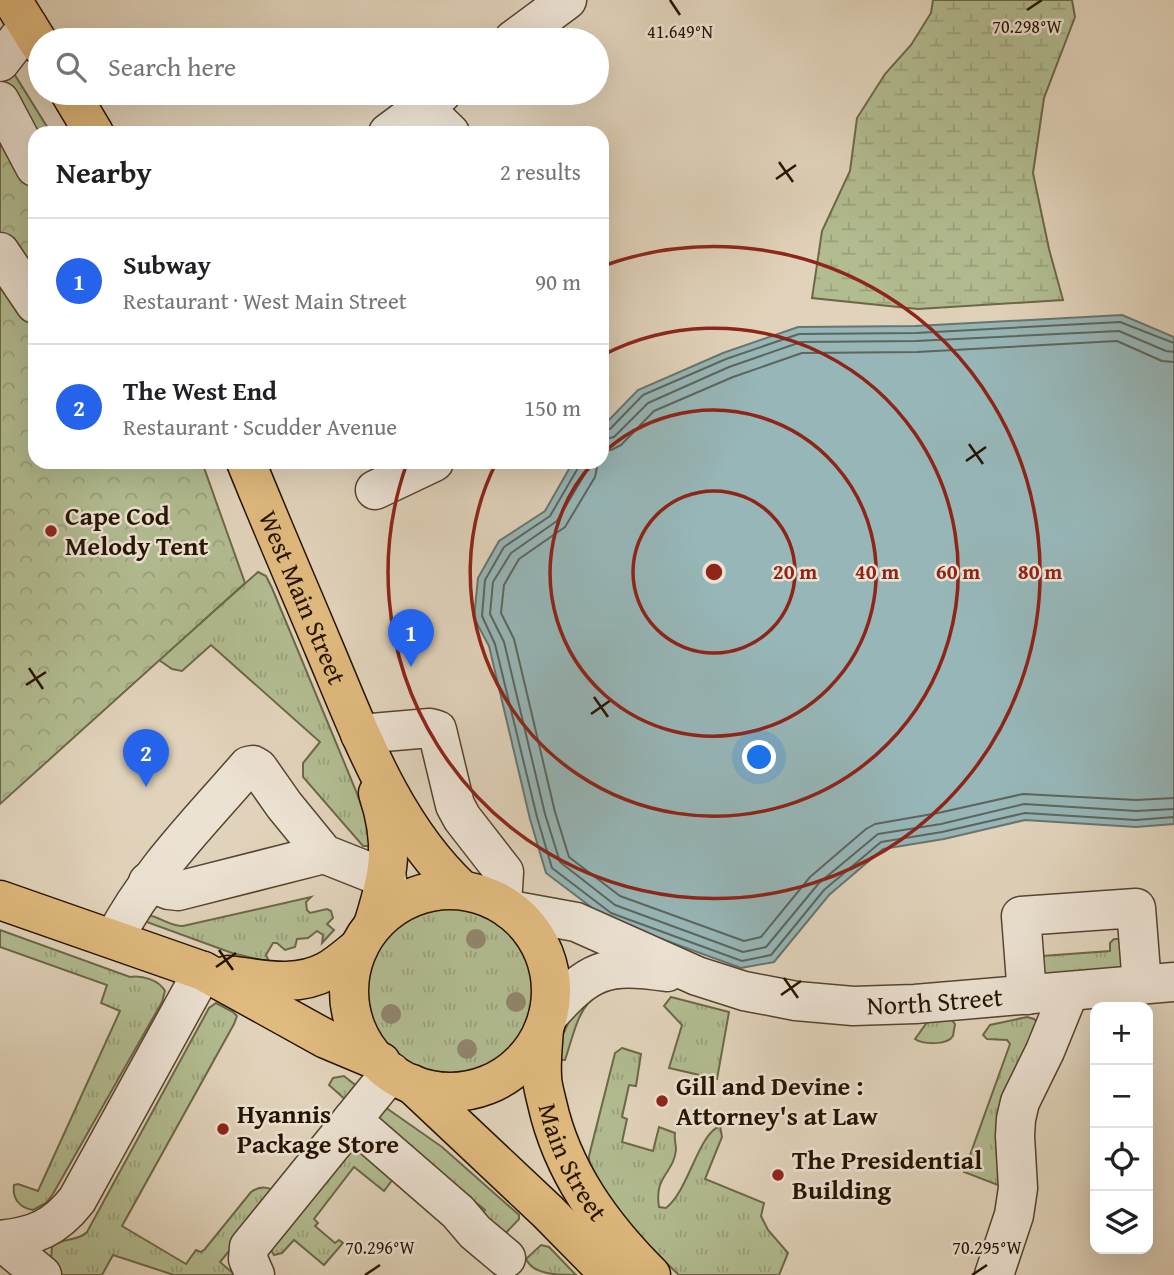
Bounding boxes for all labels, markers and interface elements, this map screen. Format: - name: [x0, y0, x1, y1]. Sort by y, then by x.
- text: 70.298°W: [992, 13, 1062, 40]
- text: 41.649°N: [647, 18, 713, 45]
- search box: [28, 28, 609, 105]
- text: Search here: [108, 47, 236, 86]
- icon: search: [52, 48, 90, 86]
- text: Nearby: [56, 150, 152, 194]
- text: 2 results: [500, 155, 581, 188]
- text: Subway: [123, 245, 211, 284]
- text: 1: [73, 265, 85, 298]
- text: 90 m: [535, 265, 581, 298]
- text: Restaurant · West Main Street: [123, 284, 407, 317]
- text: The West End: [123, 371, 277, 410]
- text: 2: [73, 391, 85, 424]
- text: 150 m: [524, 391, 581, 424]
- text: Restaurant · Scudder Avenue: [123, 410, 397, 443]
- place label: Cape Cod Melody Tent: [65, 496, 208, 565]
- street label: West Main Street: [249, 504, 357, 690]
- marker: Cape Cod Melody Tent: [43, 523, 59, 539]
- text: 20 m: [773, 556, 817, 587]
- text: 40 m: [855, 556, 899, 587]
- text: 60 m: [936, 556, 980, 587]
- text: 80 m: [1018, 556, 1062, 587]
- centre of rings: [702, 560, 726, 584]
- pin: 1: [388, 609, 434, 667]
- pin: 2: [123, 729, 169, 787]
- your location: [742, 740, 776, 774]
- street label: North Street: [866, 977, 1004, 1025]
- map controls: [1090, 1002, 1153, 1254]
- button: +: [1090, 1002, 1153, 1065]
- button: −: [1090, 1065, 1153, 1128]
- place label: Gill and Devine : Attorney's at Law: [676, 1066, 878, 1135]
- marker: Gill and Devine : Attorney's at Law: [654, 1093, 670, 1109]
- place label: Hyannis Package Store: [237, 1094, 399, 1163]
- street label: Main Street: [529, 1099, 617, 1229]
- marker: Hyannis Package Store: [215, 1121, 231, 1137]
- button: locate: [1090, 1128, 1153, 1191]
- place label: The Presidential Building: [792, 1140, 982, 1209]
- marker: The Presidential Building: [770, 1167, 786, 1183]
- button: layers: [1090, 1191, 1153, 1254]
- text: 70.296°W: [345, 1234, 415, 1261]
- text: 70.295°W: [952, 1234, 1022, 1261]

